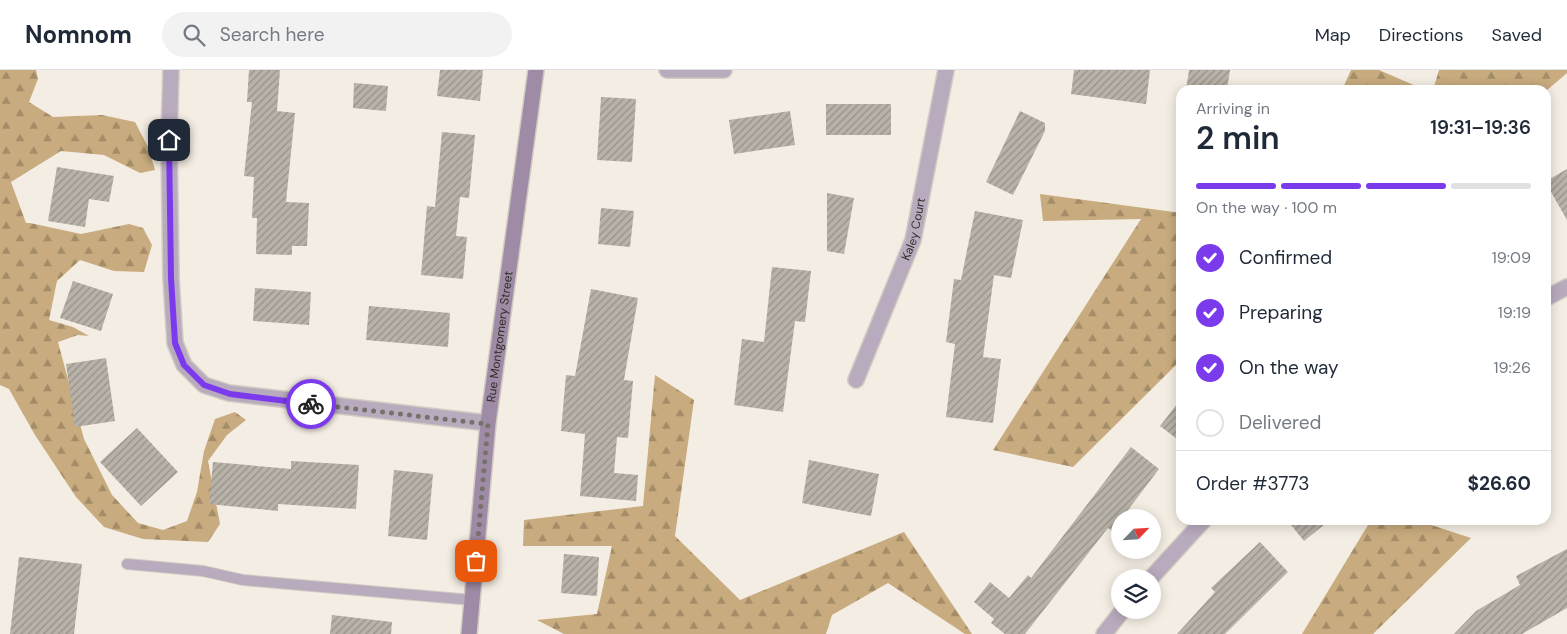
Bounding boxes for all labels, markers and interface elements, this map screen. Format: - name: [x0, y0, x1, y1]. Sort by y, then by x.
- search box: [162, 12, 512, 57]
- text: Nomnom: [25, 19, 132, 50]
- icon: search: [180, 21, 208, 49]
- text: Search here: [220, 22, 325, 47]
- text: Map: [1315, 23, 1351, 47]
- text: Directions: [1379, 23, 1464, 47]
- text: Saved: [1492, 23, 1542, 47]
- text: Arriving in: [1196, 98, 1270, 119]
- text: 19:31–19:36: [1430, 115, 1531, 140]
- text: 2 min: [1196, 117, 1280, 159]
- pin: [148, 119, 190, 161]
- icon: home: [155, 126, 183, 154]
- street label: Kaley Court: [898, 196, 929, 263]
- text: On the way · 100 m: [1196, 197, 1337, 218]
- icon: check: [1196, 244, 1224, 272]
- text: Confirmed: [1239, 245, 1332, 270]
- text: 19:09: [1492, 247, 1531, 268]
- street label: Rue Montgomery Street: [483, 270, 517, 403]
- icon: check: [1196, 299, 1224, 327]
- text: Preparing: [1239, 300, 1323, 325]
- text: 19:19: [1498, 302, 1531, 323]
- icon: check: [1196, 354, 1224, 382]
- text: On the way: [1239, 355, 1339, 380]
- text: 19:26: [1493, 357, 1531, 378]
- courier: [286, 379, 336, 429]
- icon: bike: [297, 390, 325, 418]
- text: Delivered: [1239, 410, 1321, 435]
- text: Order #3773: [1196, 471, 1309, 496]
- text: $26.60: [1468, 471, 1531, 496]
- north arrow: [1111, 509, 1161, 559]
- map controls: [1111, 509, 1161, 619]
- pin: [455, 540, 497, 582]
- icon: bag: [462, 547, 490, 575]
- button: layers: [1111, 569, 1161, 619]

